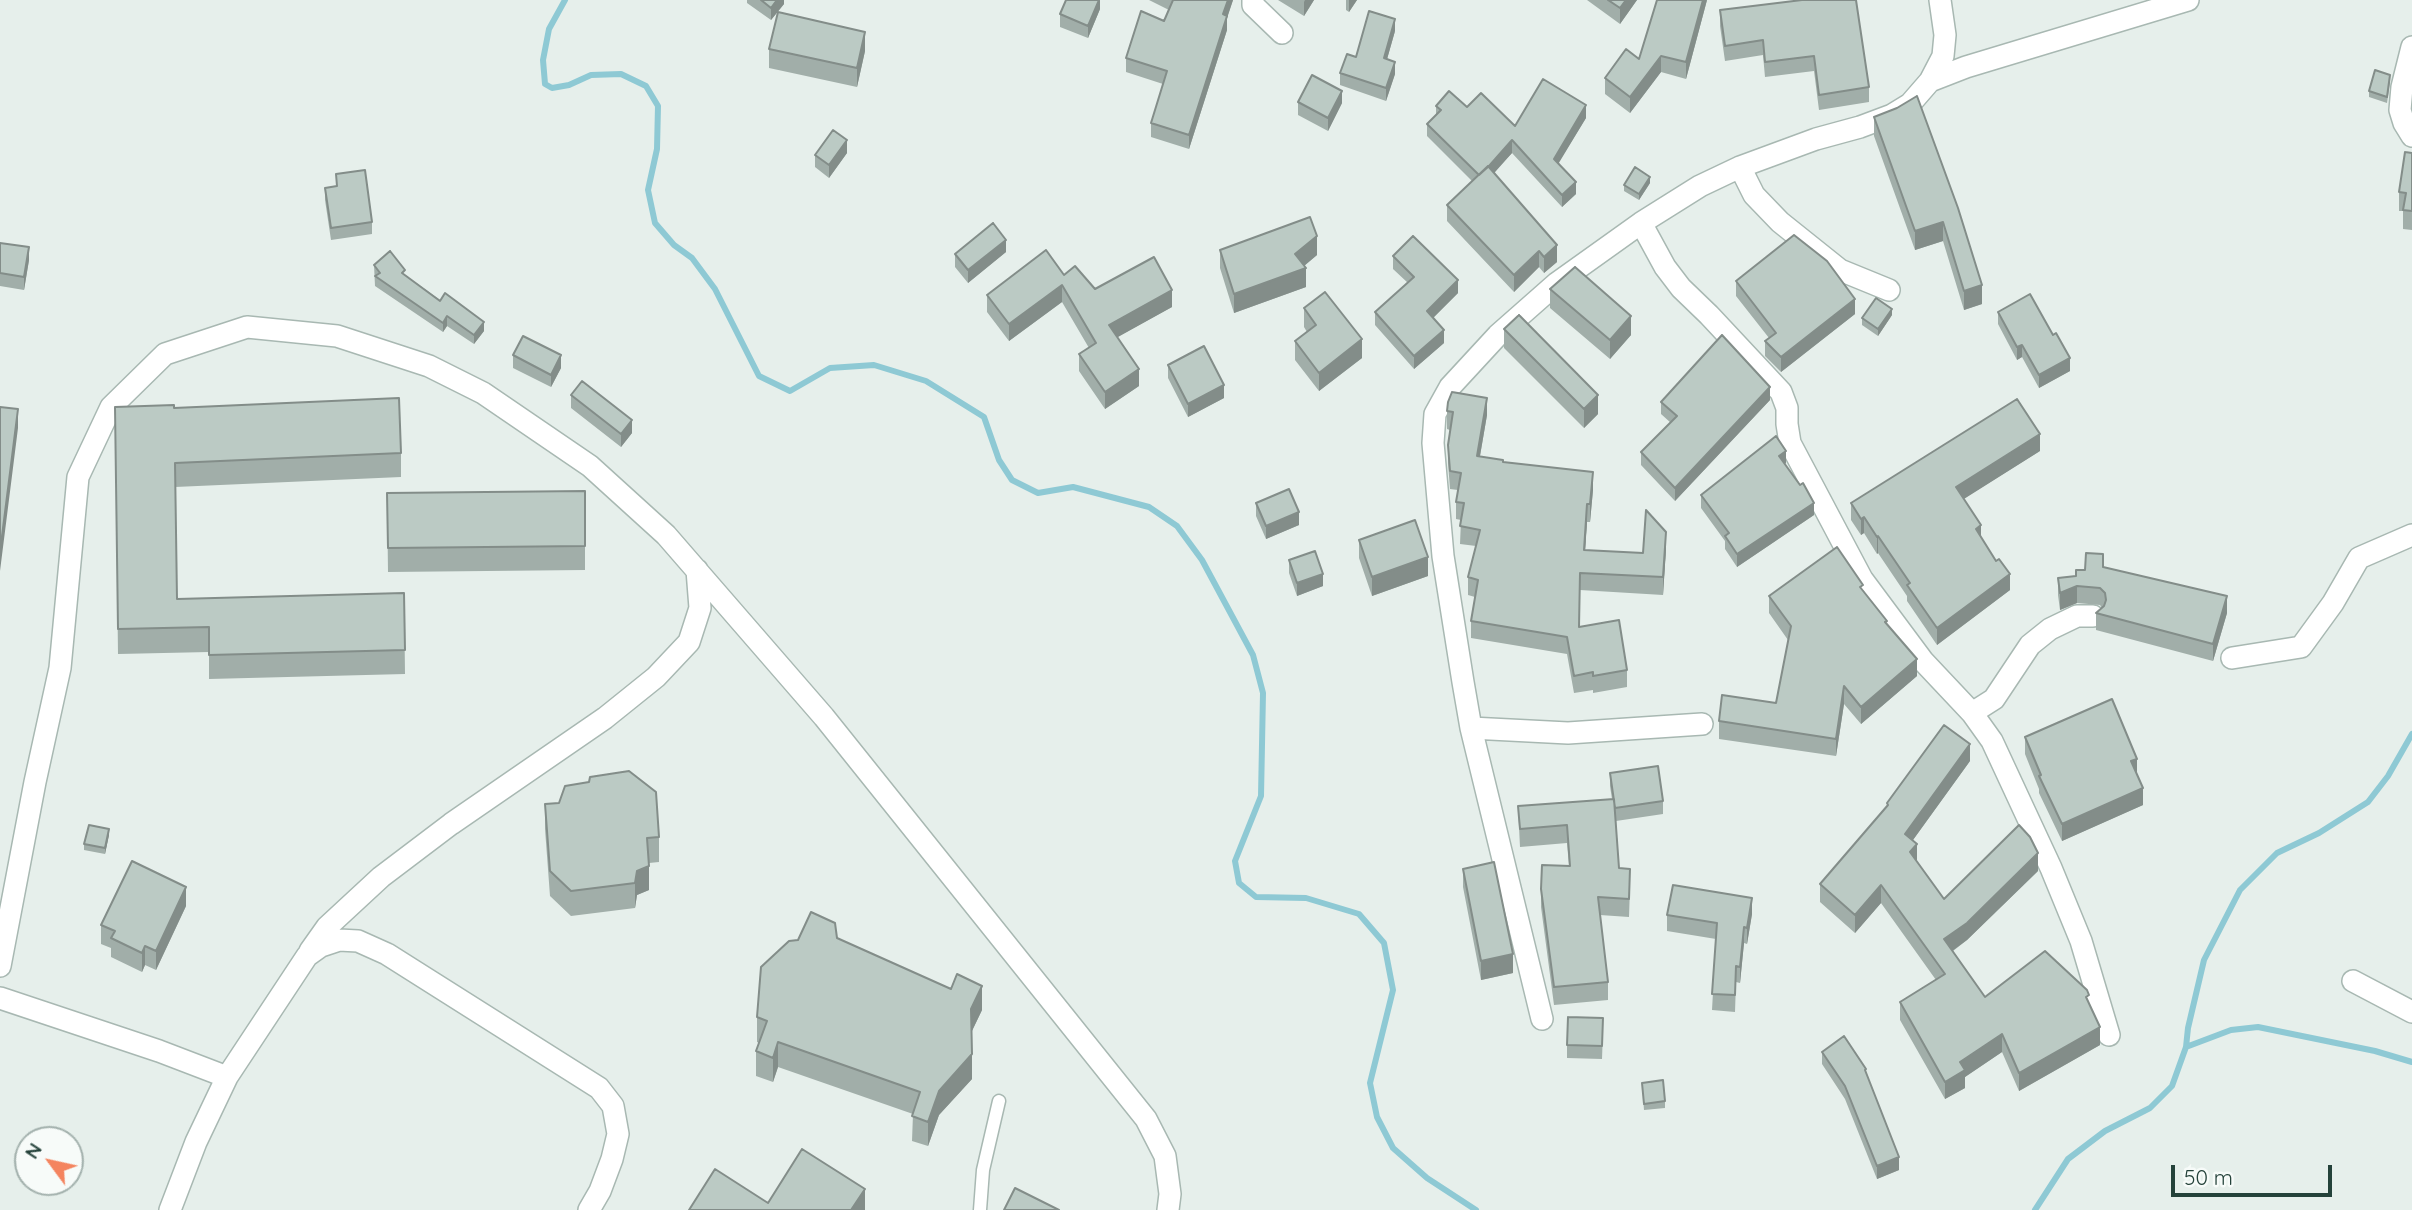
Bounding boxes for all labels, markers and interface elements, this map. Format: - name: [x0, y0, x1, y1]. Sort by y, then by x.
- north arrow: [14, 1126, 84, 1196]
- text: N: [19, 1138, 47, 1163]
- scale bar: [2174, 1150, 2335, 1194]
- text: 50 m: [2184, 1164, 2233, 1190]

